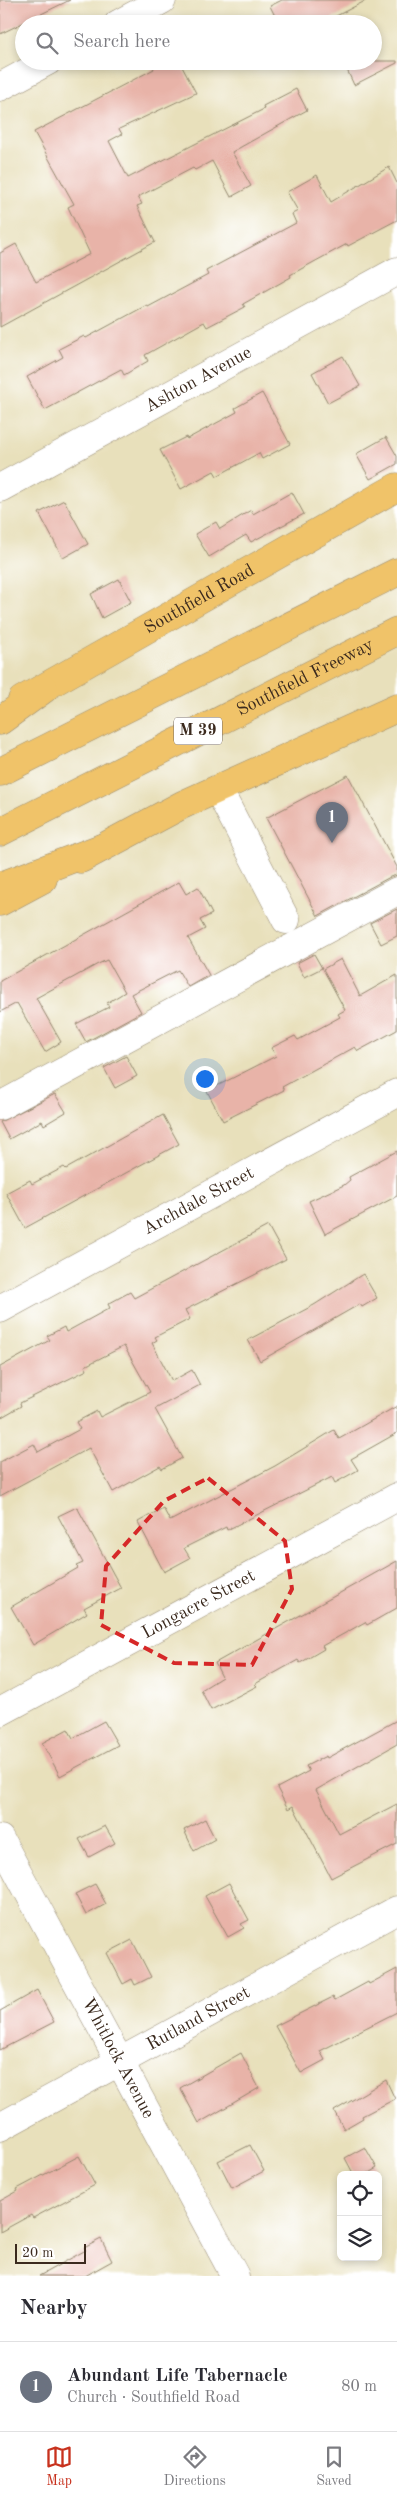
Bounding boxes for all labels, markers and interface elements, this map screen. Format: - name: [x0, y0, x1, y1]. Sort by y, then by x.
- search box: [15, 15, 382, 70]
- icon: search: [33, 29, 61, 57]
- text: Search here: [73, 33, 170, 52]
- street label: Ashton Avenue: [142, 343, 255, 416]
- street label: Southfield Road: [141, 561, 257, 637]
- street label: Southfield Freeway: [234, 635, 377, 720]
- road number: M 39: [174, 718, 222, 744]
- pin: 1: [316, 802, 348, 843]
- your location: [192, 1066, 218, 1092]
- street label: Archdale Street: [140, 1164, 257, 1238]
- street label: Longacre Street: [139, 1567, 258, 1642]
- street label: Rutland Street: [144, 1983, 253, 2054]
- street label: Whitlock Avenue: [78, 1995, 157, 2121]
- map controls: [337, 2171, 382, 2261]
- button: locate: [337, 2171, 382, 2216]
- button: layers: [337, 2216, 382, 2261]
- scale bar: [15, 2241, 86, 2264]
- text: 20 m: [22, 2246, 53, 2260]
- text: Nearby: [20, 2298, 88, 2319]
- text: Abundant Life Tabernacle: [67, 2367, 288, 2386]
- text: 1: [31, 2379, 41, 2395]
- text: 80 m: [341, 2379, 377, 2395]
- text: Church · Southfield Road: [67, 2390, 240, 2406]
- tab: Map: [45, 2443, 73, 2490]
- tab: Directions: [164, 2443, 226, 2490]
- tab: Saved: [316, 2443, 352, 2490]

